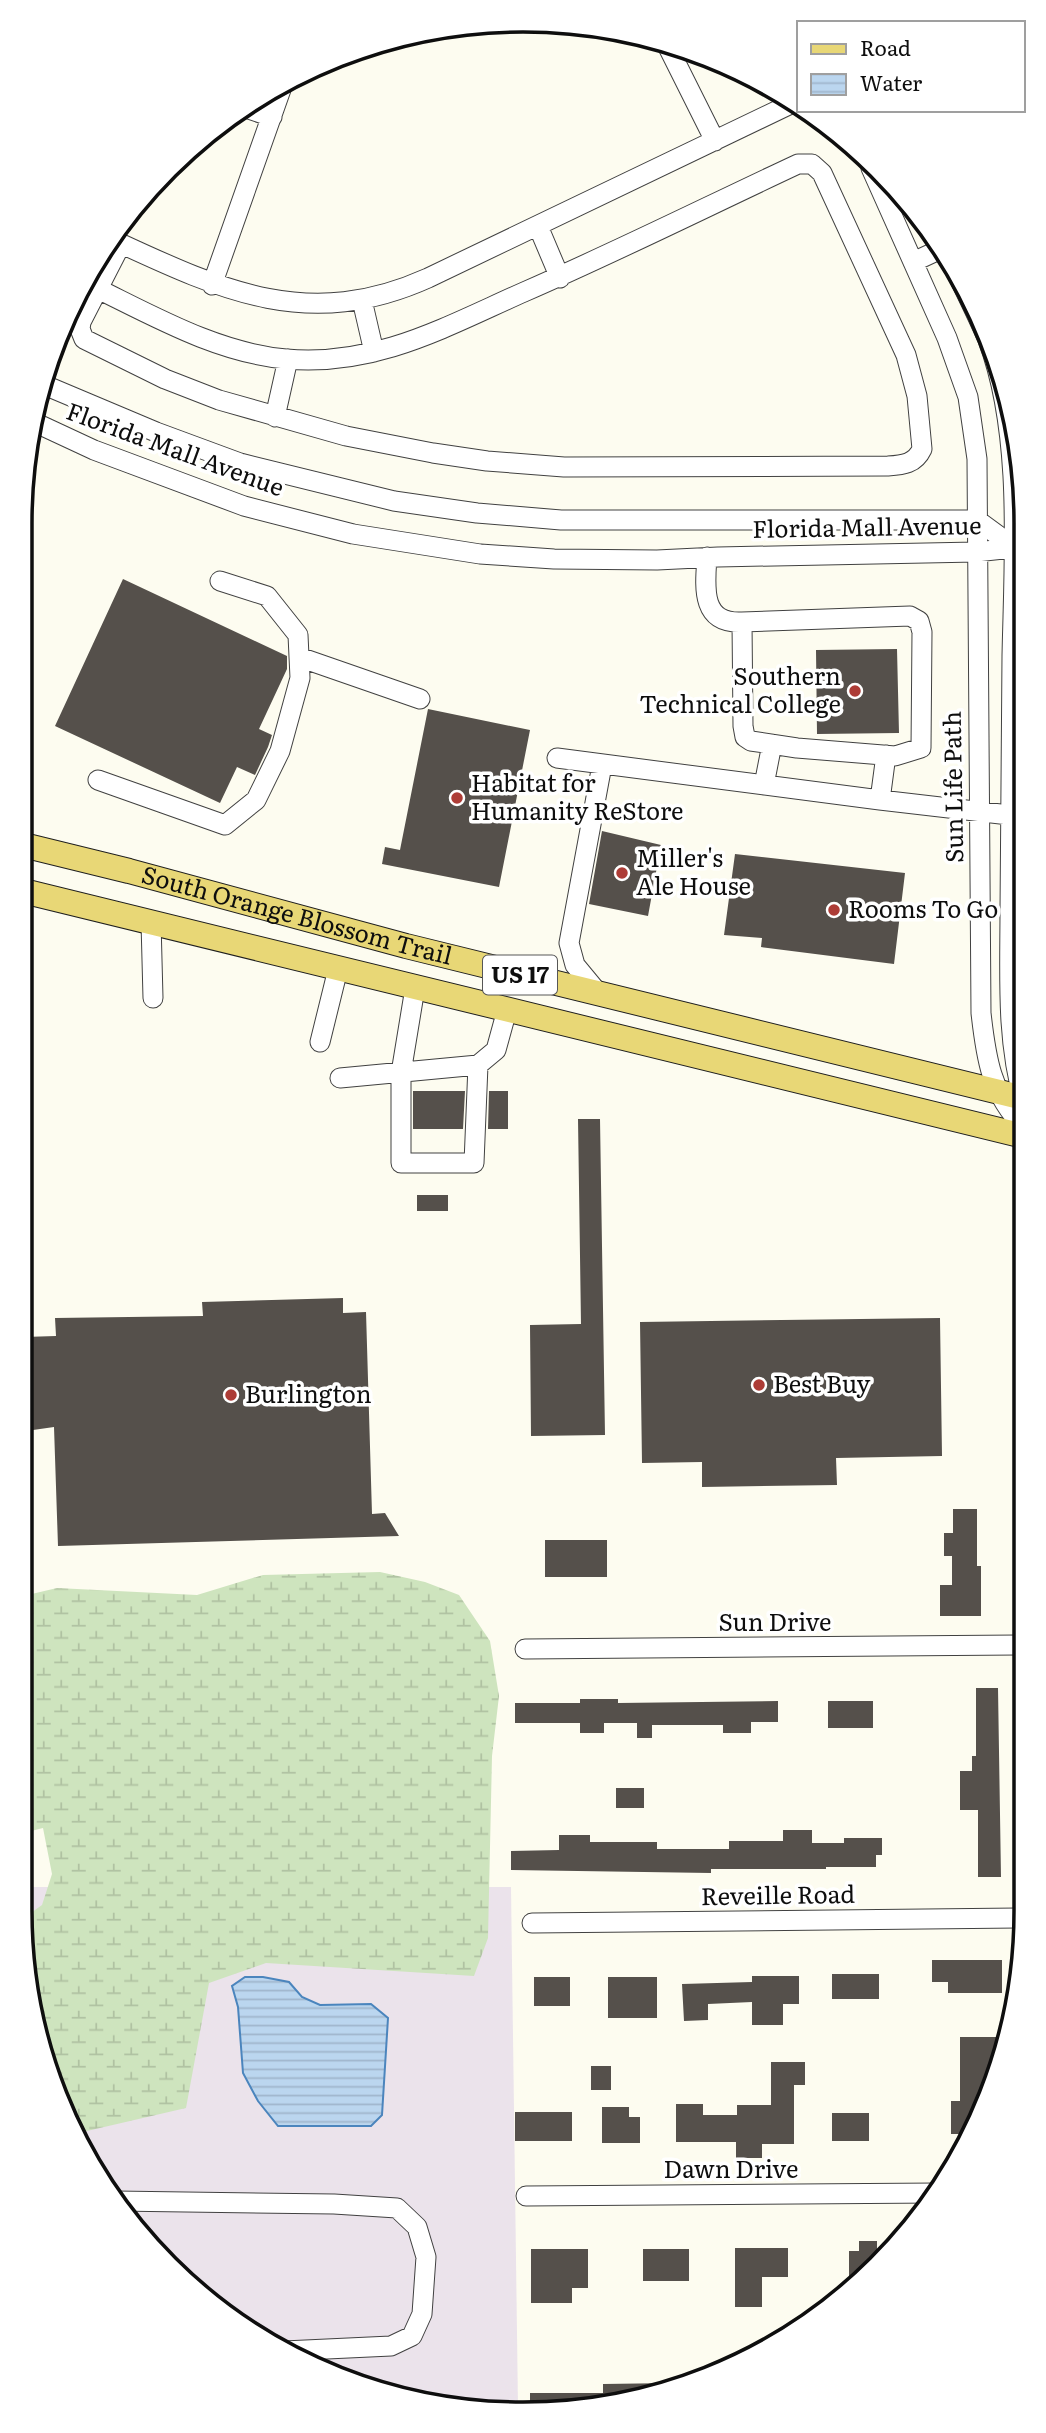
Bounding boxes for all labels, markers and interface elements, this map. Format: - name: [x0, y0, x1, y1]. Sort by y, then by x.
- legend: [797, 21, 1025, 112]
- text: Road: [860, 31, 911, 62]
- text: Water: [860, 66, 922, 97]
- street label: Florida Mall Avenue: [62, 392, 290, 503]
- street label: Florida Mall Avenue: [752, 506, 982, 545]
- place label: Southern Technical College: [639, 657, 841, 720]
- marker: Southern Technical College: [847, 683, 863, 699]
- street label: Sun Life Path: [933, 711, 970, 863]
- place label: Habitat for Humanity ReStore: [471, 764, 683, 827]
- marker: Habitat for Humanity ReStore: [449, 790, 465, 806]
- place label: Miller's Ale House: [636, 839, 751, 902]
- street label: South Orange Blossom Trail: [138, 855, 456, 972]
- marker: Miller's Ale House: [614, 865, 630, 881]
- place label: Rooms To Go: [848, 890, 998, 925]
- marker: Rooms To Go: [826, 902, 842, 918]
- road number: US 17: [483, 956, 557, 994]
- place label: Best Buy: [773, 1365, 870, 1400]
- place label: Burlington: [245, 1375, 372, 1410]
- marker: Best Buy: [751, 1377, 767, 1393]
- marker: Burlington: [223, 1387, 239, 1403]
- street label: Sun Drive: [718, 1603, 832, 1638]
- street label: Reveille Road: [701, 1875, 856, 1912]
- street label: Dawn Drive: [664, 2150, 798, 2185]

